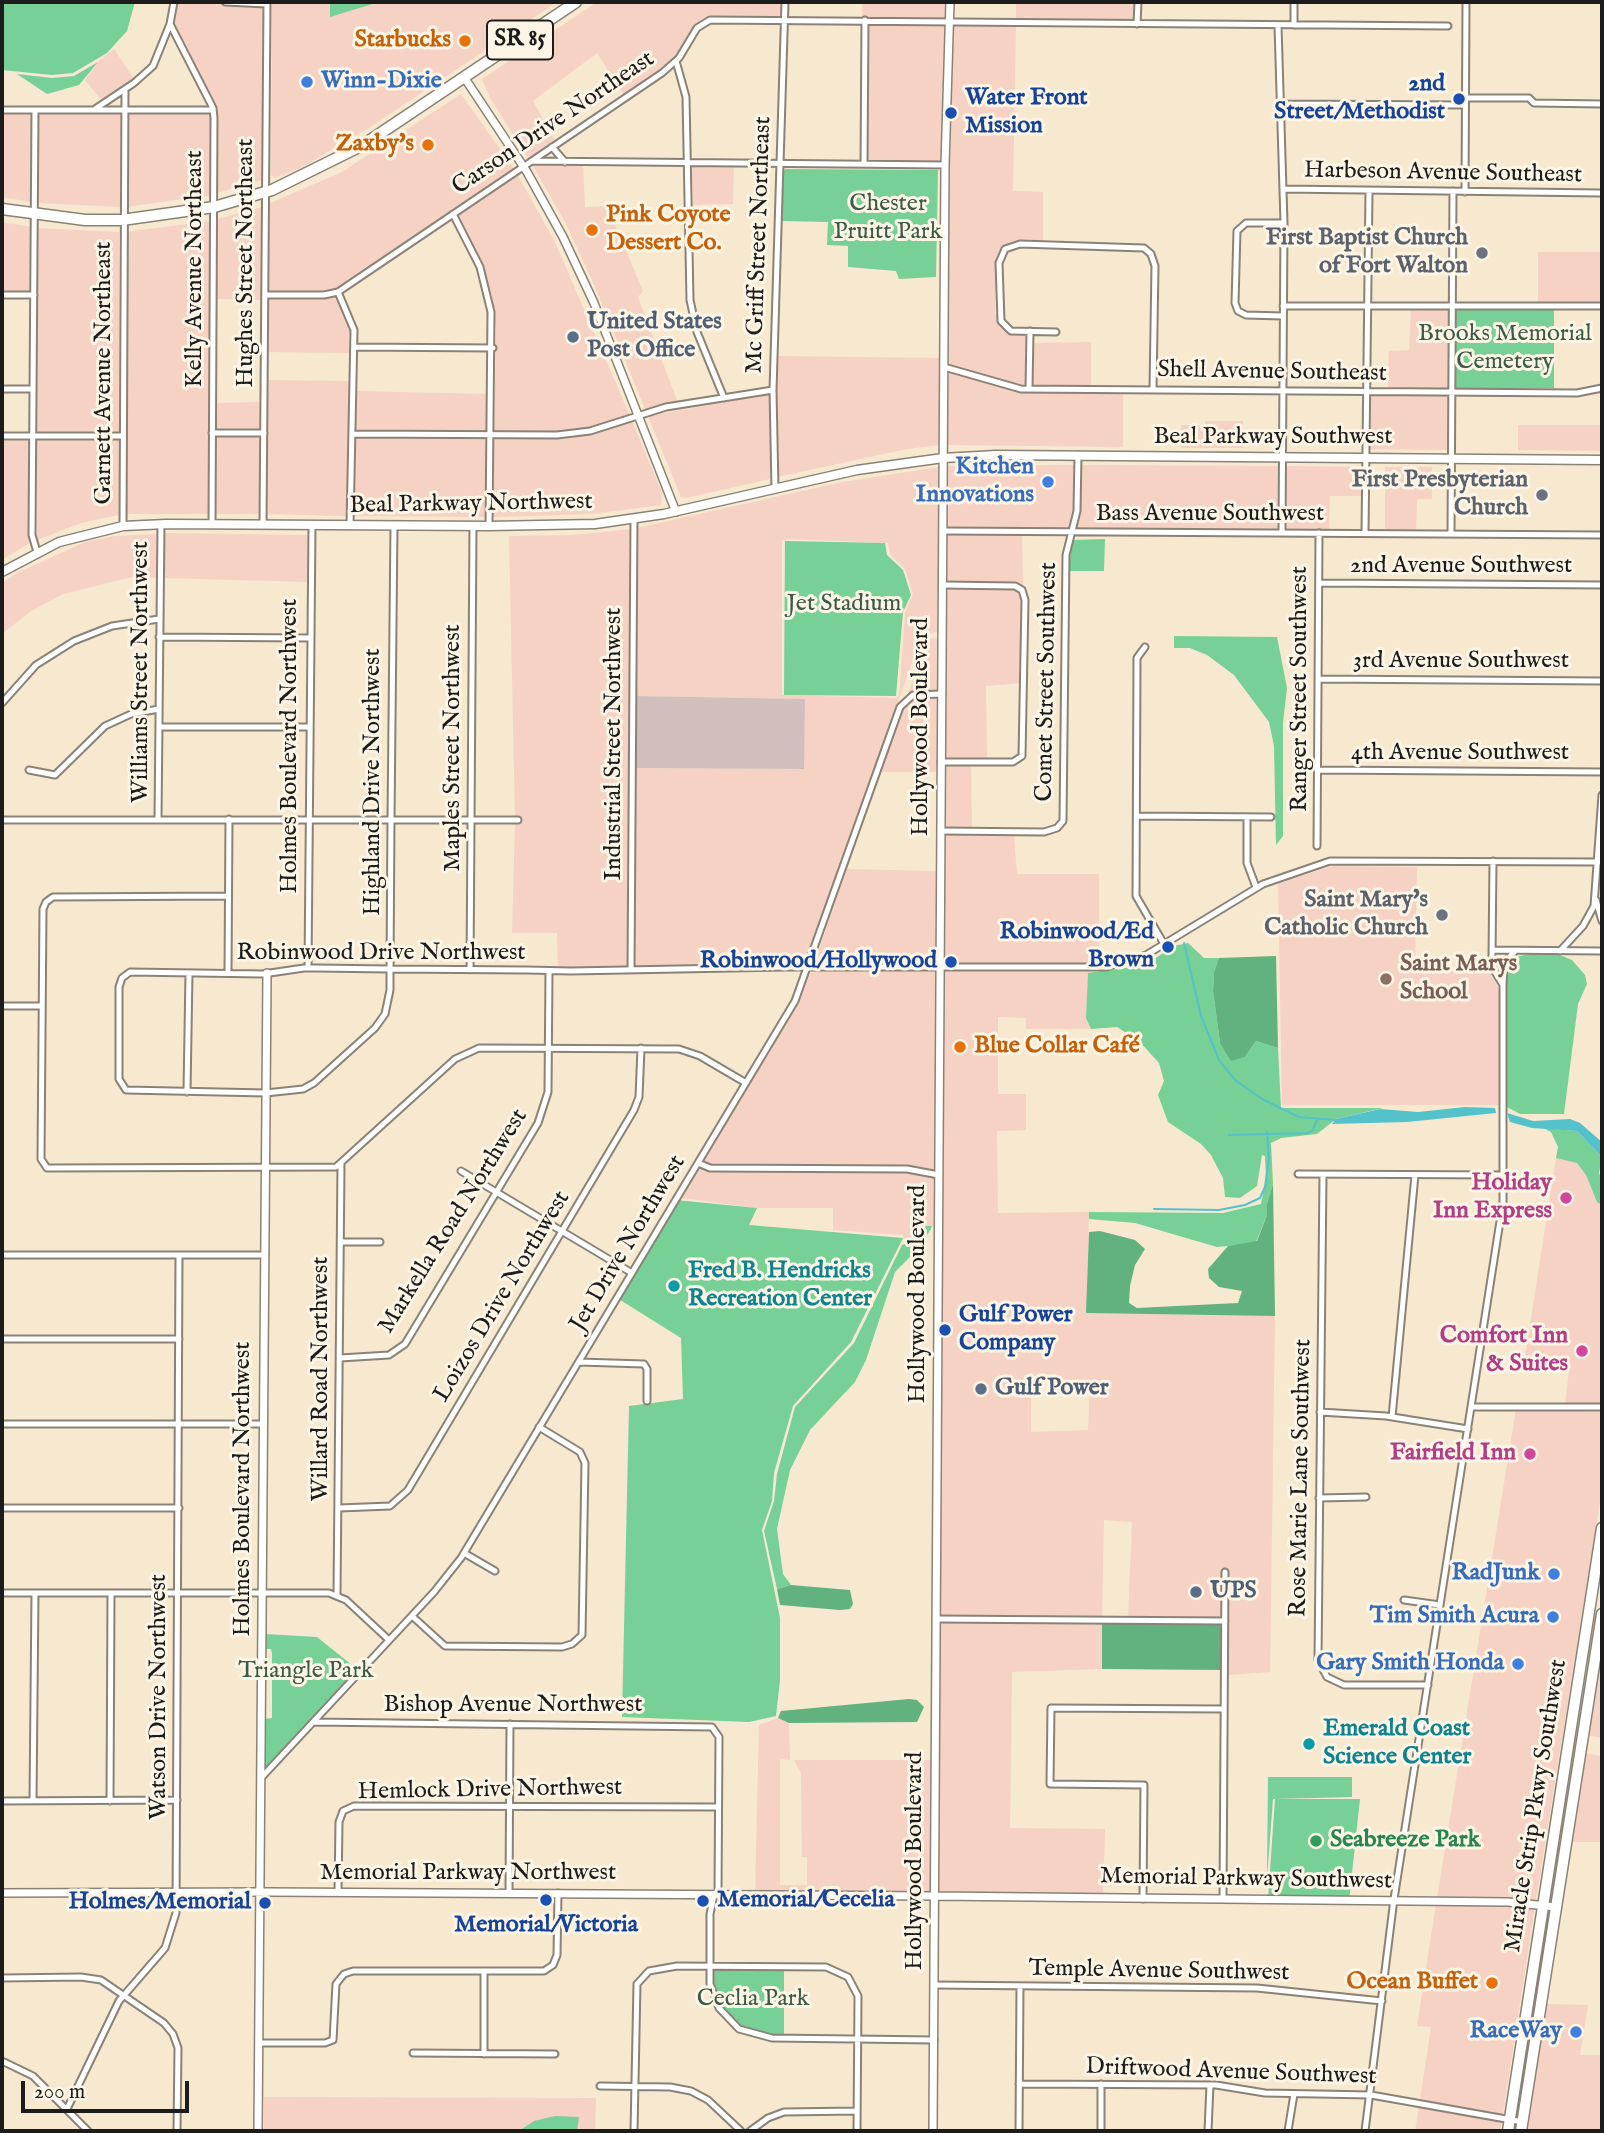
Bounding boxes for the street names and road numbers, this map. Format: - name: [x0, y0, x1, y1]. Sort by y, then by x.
- road number: SR 85: [487, 20, 553, 60]
- street label: Carson Drive Northeast: [447, 46, 661, 202]
- street label: Mc Griff Street Northeast: [741, 116, 779, 374]
- street label: Hughes Street Northeast: [233, 139, 261, 387]
- street label: Kelly Avenue Northeast: [182, 150, 210, 388]
- street label: Harbeson Avenue Southeast: [1304, 157, 1582, 191]
- street label: Garnett Avenue Northeast: [91, 241, 119, 505]
- street label: Shell Avenue Southeast: [1157, 357, 1387, 389]
- street label: Beal Parkway Southwest: [1153, 424, 1393, 452]
- street label: Beal Parkway Northwest: [349, 488, 593, 522]
- street label: Bass Avenue Southwest: [1096, 501, 1324, 529]
- street label: Williams Street Northwest: [128, 541, 156, 803]
- street label: 2nd Avenue Southwest: [1350, 553, 1572, 581]
- street label: Comet Street Southwest: [1032, 562, 1064, 802]
- street label: Ranger Street Southwest: [1287, 566, 1315, 812]
- street label: Holmes Boulevard Northwest: [277, 599, 305, 893]
- street label: Industrial Street Northwest: [601, 607, 629, 881]
- street label: Hollywood Boulevard: [908, 618, 936, 836]
- street label: Maples Street Northwest: [440, 624, 468, 872]
- street label: Highland Drive Northwest: [360, 648, 388, 916]
- street label: 3rd Avenue Southwest: [1353, 648, 1569, 676]
- street label: 4th Avenue Southwest: [1351, 740, 1569, 768]
- street label: Robinwood Drive Northwest: [236, 940, 526, 968]
- street label: Markella Road Northwest: [373, 1104, 535, 1340]
- street label: Jet Drive Northwest: [565, 1151, 693, 1337]
- street label: Hollywood Boulevard: [905, 1185, 933, 1403]
- street label: Loizos Drive Northwest: [429, 1186, 577, 1408]
- street label: Willard Road Northwest: [308, 1257, 336, 1501]
- street label: Rose Marie Lane Southwest: [1285, 1339, 1319, 1617]
- street label: Holmes Boulevard Northwest: [230, 1342, 258, 1636]
- street label: Watson Drive Northwest: [146, 1574, 174, 1820]
- street label: Miracle Strip Pkwy Southwest: [1500, 1658, 1574, 1954]
- street label: Bishop Avenue Northwest: [384, 1692, 642, 1720]
- street label: Hollywood Boulevard: [902, 1752, 930, 1970]
- street label: Hemlock Drive Northwest: [358, 1774, 622, 1808]
- street label: Memorial Parkway Northwest: [320, 1860, 616, 1888]
- street label: Memorial Parkway Southwest: [1100, 1863, 1392, 1897]
- street label: Temple Avenue Southwest: [1028, 1955, 1290, 1989]
- street label: Driftwood Avenue Southwest: [1085, 2054, 1377, 2092]

